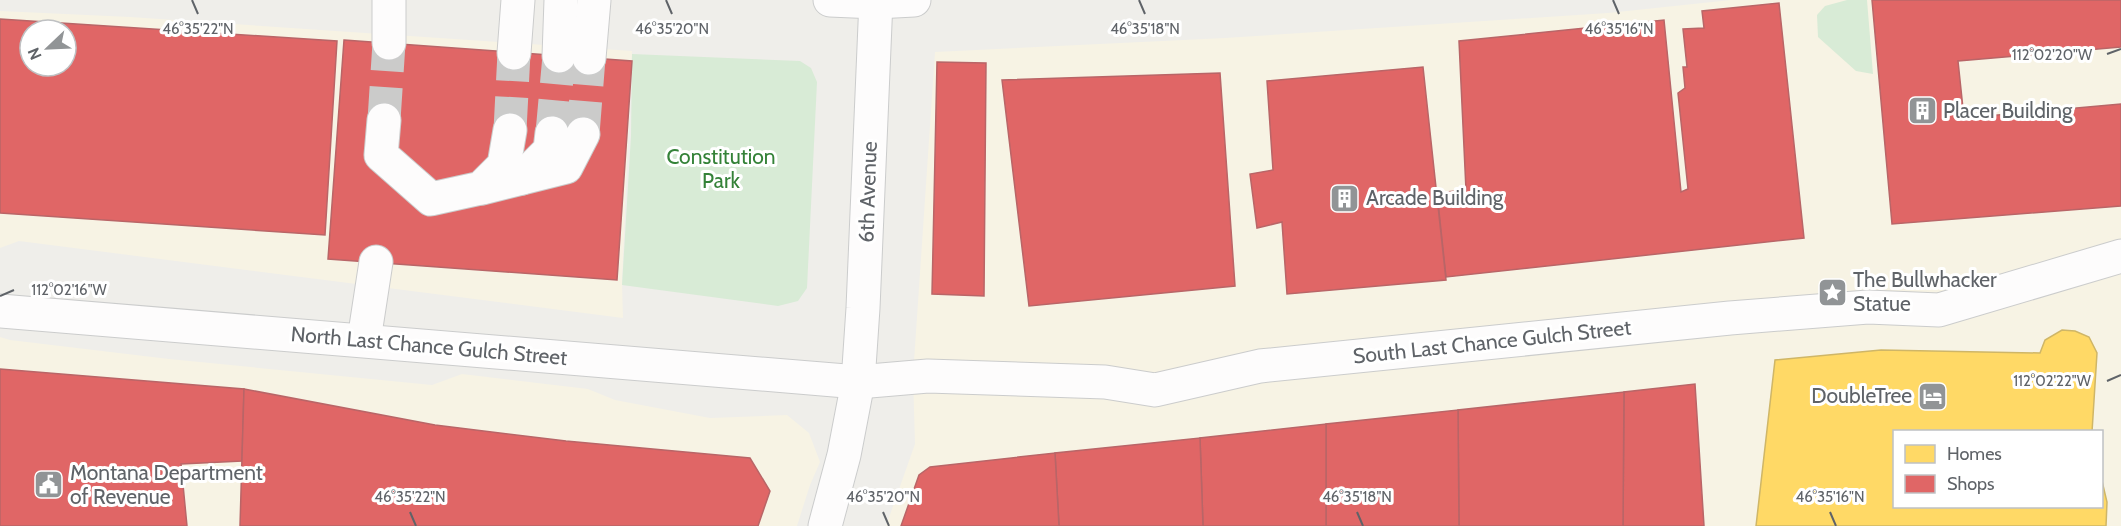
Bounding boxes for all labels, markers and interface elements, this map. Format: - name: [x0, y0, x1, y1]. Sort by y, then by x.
- north arrow: [18, 18, 78, 78]
- text: 46°35'22"N: [162, 20, 234, 38]
- text: 46°35'20"N: [635, 20, 709, 38]
- text: 46°35'18"N: [1110, 20, 1180, 38]
- text: 46°35'16"N: [1585, 20, 1654, 38]
- text: N: [24, 45, 46, 63]
- text: 112°02'20"W: [2012, 46, 2093, 64]
- building icon: Placer Building: [1906, 95, 1938, 127]
- place label: Placer Building: [1943, 98, 2073, 123]
- street label: 6th Avenue: [853, 140, 882, 243]
- park label: Constitution Park: [666, 144, 776, 193]
- building icon: Arcade Building: [1329, 182, 1361, 214]
- place label: Arcade Building: [1366, 185, 1504, 210]
- place label: The Bullwhacker Statue: [1853, 267, 1997, 316]
- place icon: The Bullwhacker Statue: [1816, 276, 1848, 308]
- text: 112°02'16"W: [31, 281, 107, 299]
- street label: South Last Chance Gulch Street: [1352, 314, 1632, 369]
- street label: North Last Chance Gulch Street: [290, 321, 568, 370]
- text: 112°02'22"W: [2013, 372, 2092, 390]
- hotel icon: DoubleTree: [1917, 380, 1949, 412]
- place label: DoubleTree: [1811, 383, 1912, 408]
- legend: [1893, 430, 2103, 508]
- text: Homes: [1947, 443, 2002, 465]
- place label: Montana Department of Revenue: [70, 460, 263, 509]
- public building icon: Montana Department of Revenue: [33, 469, 65, 501]
- text: Shops: [1947, 473, 1995, 495]
- text: 46°35'22"N: [374, 488, 446, 506]
- text: 46°35'20"N: [846, 488, 920, 506]
- text: 46°35'18"N: [1322, 488, 1392, 506]
- text: 46°35'16"N: [1796, 488, 1865, 506]

